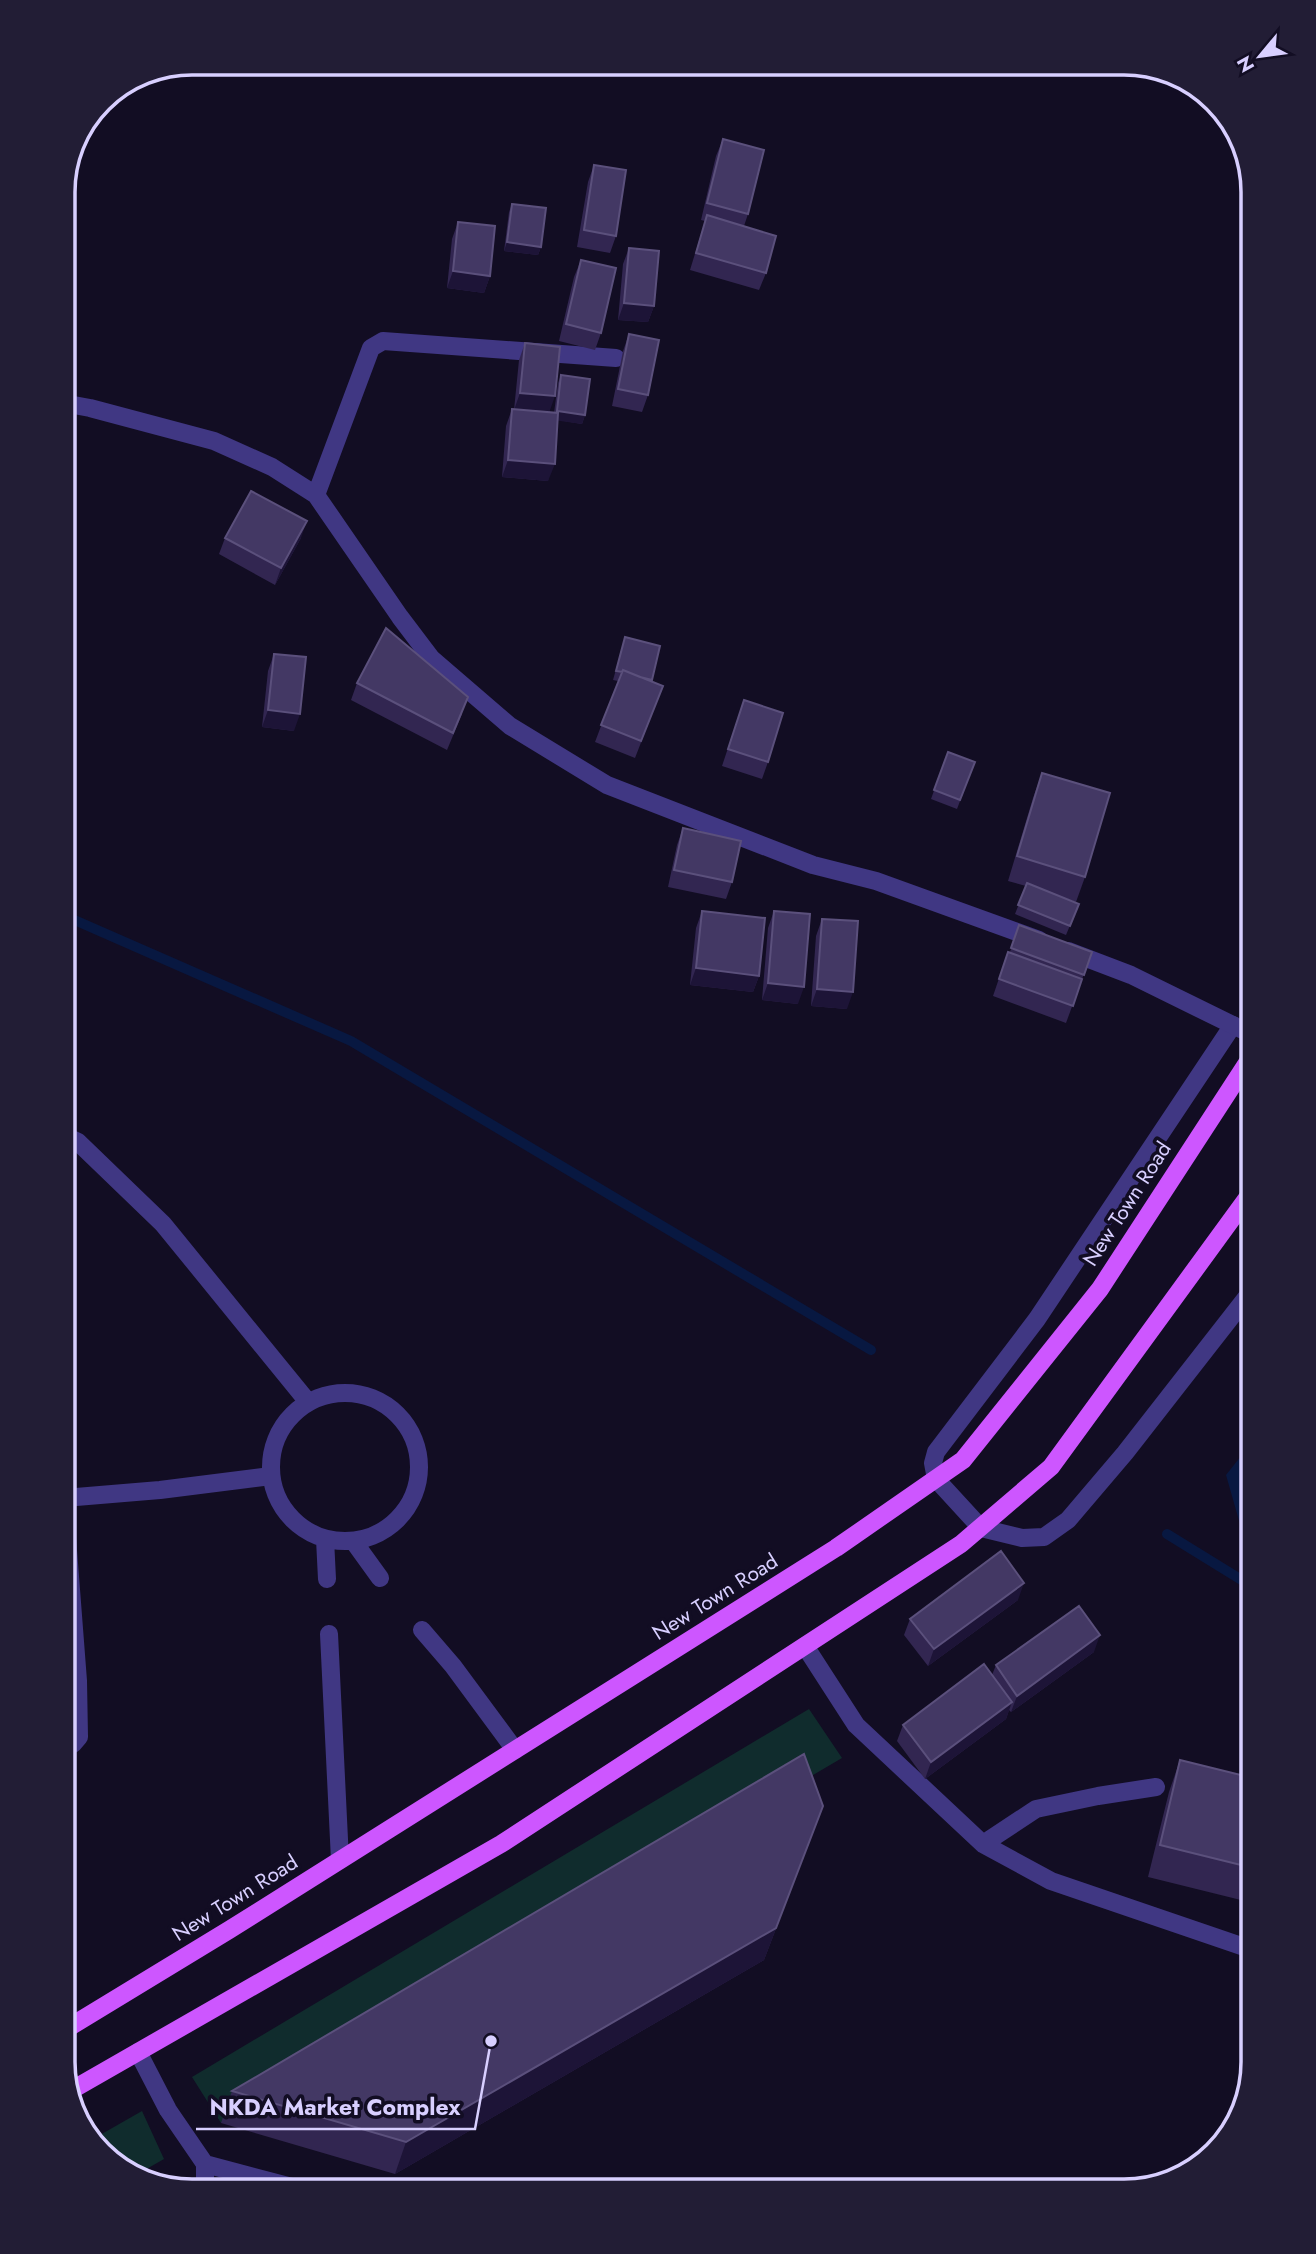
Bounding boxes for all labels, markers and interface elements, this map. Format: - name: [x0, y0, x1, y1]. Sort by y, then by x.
- north arrow: [1225, 21, 1295, 91]
- text: N: [1230, 51, 1261, 77]
- street label: New Town Road: [1075, 1136, 1179, 1272]
- street label: New Town Road: [646, 1546, 784, 1648]
- street label: New Town Road: [166, 1847, 304, 1949]
- callout: NKDA Market Complex: [196, 2085, 475, 2129]
- text: NKDA Market Complex: [210, 2090, 461, 2124]

